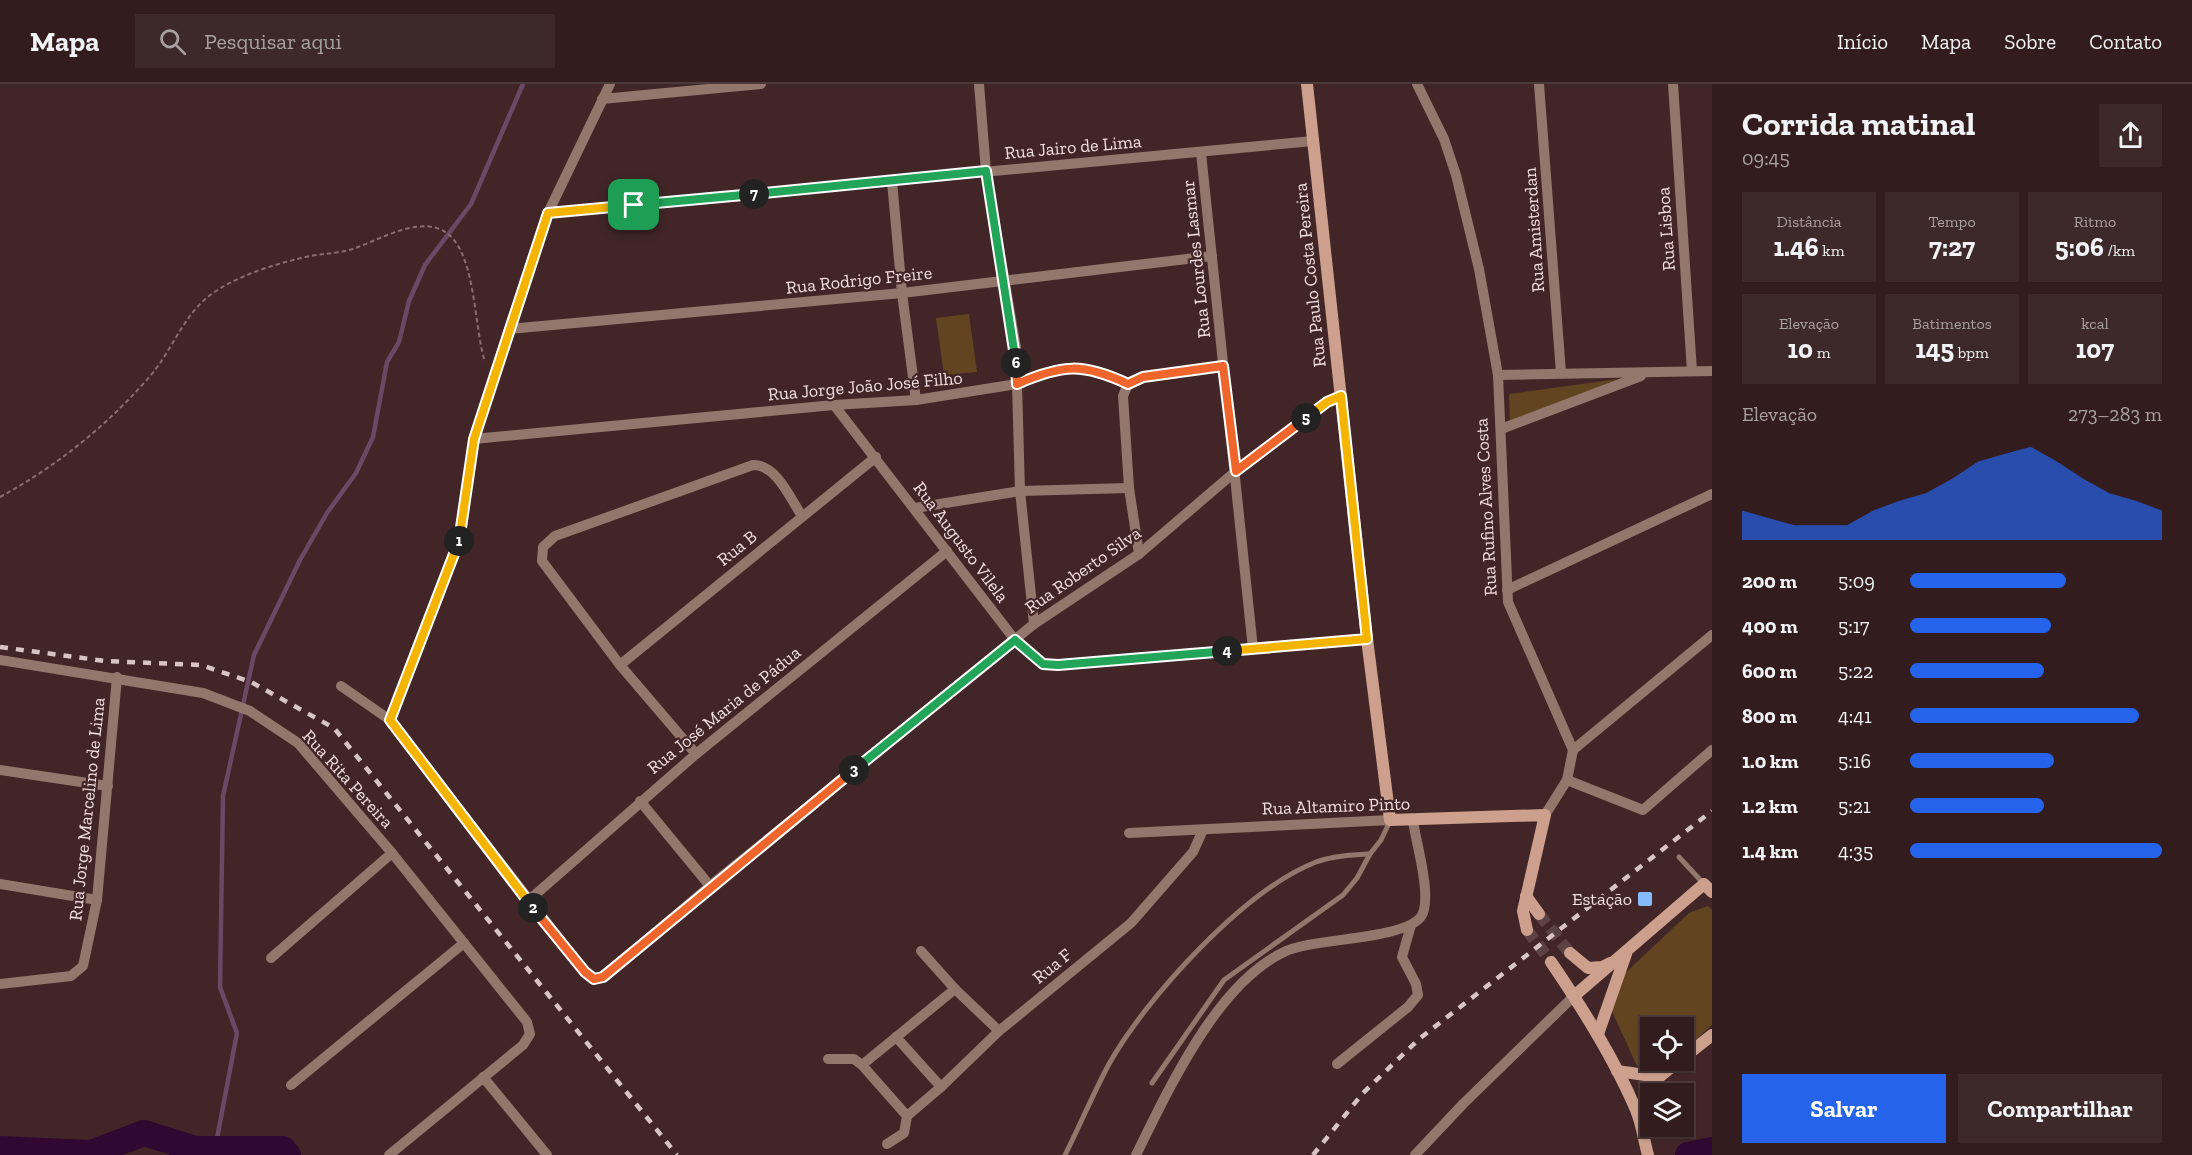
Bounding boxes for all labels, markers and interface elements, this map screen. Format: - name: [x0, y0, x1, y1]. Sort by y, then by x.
- search box: [135, 14, 555, 68]
- text: Mapa: [30, 25, 99, 58]
- icon: search: [156, 25, 189, 58]
- text: Pesquisar aqui: [204, 28, 342, 55]
- text: Início: [1837, 29, 1888, 54]
- text: Mapa: [1921, 29, 1971, 54]
- text: Sobre: [2004, 29, 2056, 54]
- text: Contato: [2089, 29, 2162, 54]
- text: Corrida matinal: [1742, 104, 1975, 143]
- button: share: [2099, 104, 2162, 167]
- street label: Rua Jairo de Lima: [1004, 130, 1143, 164]
- text: 09:45: [1742, 146, 1790, 170]
- street label: Rua Amisterdan: [1519, 166, 1549, 293]
- pin: [608, 179, 659, 230]
- pin: 7: [739, 179, 769, 209]
- street label: Rua Lourdes Lasmar: [1177, 179, 1215, 339]
- street label: Rua Paulo Costa Pereira: [1289, 182, 1331, 368]
- text: 7: [750, 184, 758, 203]
- street label: Rua Lisboa: [1652, 186, 1680, 272]
- icon: arrive: [617, 188, 650, 221]
- text: Distância: [1776, 212, 1842, 231]
- text: Tempo: [1928, 212, 1976, 231]
- text: Ritmo: [2074, 212, 2116, 231]
- text: 1.46: [1774, 231, 1819, 263]
- text: 7:27: [1929, 231, 1975, 263]
- text: 5:06: [2055, 231, 2104, 263]
- text: km: [1819, 241, 1844, 260]
- text: /km: [2104, 241, 2135, 260]
- street label: Rua Rodrigo Freire: [785, 261, 933, 299]
- text: Elevação: [1779, 314, 1839, 333]
- text: Batimentos: [1912, 314, 1992, 333]
- text: kcal: [2081, 314, 2109, 333]
- text: 10: [1788, 333, 1813, 365]
- text: 145: [1915, 333, 1954, 365]
- text: 107: [2076, 333, 2114, 365]
- text: m: [1813, 343, 1830, 362]
- text: bpm: [1954, 343, 1989, 362]
- pin: 6: [1001, 348, 1031, 378]
- text: 6: [1012, 353, 1020, 372]
- street label: Rua Jorge João José Filho: [767, 367, 963, 405]
- text: Elevação: [1742, 402, 1817, 426]
- text: 273–283 m: [2068, 402, 2162, 426]
- pin: 5: [1291, 403, 1321, 433]
- text: 5: [1302, 408, 1310, 427]
- street label: Rua Rufino Alves Costa: [1470, 417, 1502, 597]
- street label: Rua Augusto Vilela: [909, 477, 1014, 607]
- street label: Rua Roberto Silva: [1021, 522, 1146, 618]
- street label: Rua B: [713, 525, 761, 571]
- pin: 1: [444, 526, 474, 556]
- text: 1: [456, 531, 462, 550]
- text: 200 m: [1742, 569, 1797, 593]
- text: 5:09: [1838, 569, 1875, 593]
- text: 400 m: [1742, 614, 1798, 638]
- text: 5:17: [1838, 614, 1870, 638]
- pin: 4: [1212, 636, 1242, 666]
- street label: Rua José Maria de Pádua: [643, 641, 805, 779]
- text: 4: [1222, 641, 1232, 660]
- text: 600 m: [1742, 659, 1797, 683]
- text: 5:22: [1838, 659, 1873, 683]
- street label: Rua Jorge Marcelino de Lima: [64, 696, 110, 922]
- text: 800 m: [1742, 704, 1797, 728]
- text: 4:41: [1838, 704, 1872, 728]
- street label: Rua Rita Pereira: [298, 725, 398, 833]
- text: 1.0 km: [1742, 749, 1798, 773]
- text: 5:16: [1838, 749, 1871, 773]
- pin: 3: [839, 755, 869, 785]
- text: 3: [850, 760, 858, 779]
- street label: Rua Altamiro Pinto: [1261, 792, 1411, 820]
- text: 1.2 km: [1742, 794, 1798, 818]
- text: 5:21: [1838, 794, 1871, 818]
- text: 1.4 km: [1742, 839, 1798, 863]
- text: 4:35: [1838, 839, 1873, 863]
- place label: Estação: [1572, 888, 1632, 910]
- marker: Estação: [1636, 890, 1654, 908]
- pin: 2: [518, 893, 548, 923]
- text: 2: [529, 898, 537, 917]
- street label: Rua F: [1028, 944, 1076, 988]
- map controls: [1640, 1017, 1694, 1137]
- button: locate: [1640, 1017, 1694, 1071]
- button: Salvar: [1742, 1074, 1946, 1143]
- button: Compartilhar: [1958, 1074, 2162, 1143]
- button: layers: [1640, 1083, 1694, 1137]

